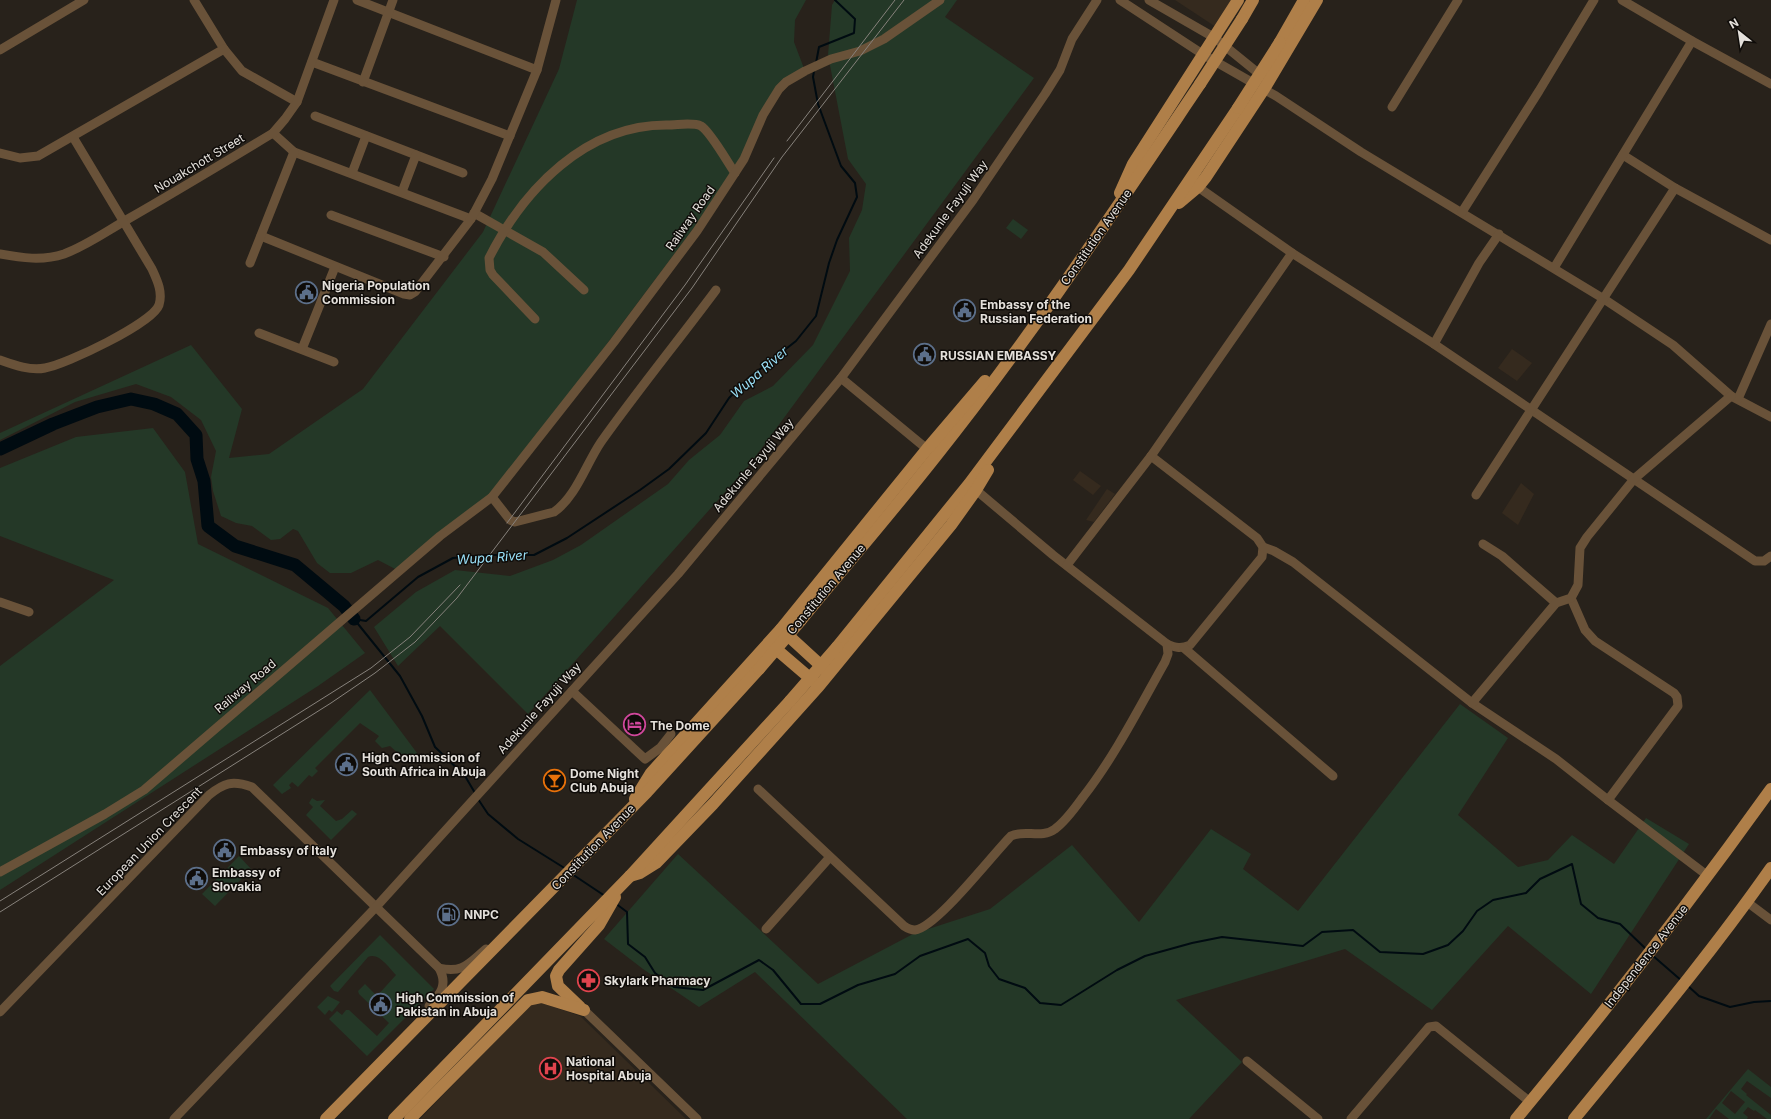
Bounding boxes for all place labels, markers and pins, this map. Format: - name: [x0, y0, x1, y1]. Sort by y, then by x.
- place label: Nigeria Population Commission: [322, 278, 430, 307]
- public building icon: Nigeria Population Commission: [293, 279, 319, 305]
- place label: Embassy of the Russian Federation: [980, 297, 1092, 326]
- public building icon: Embassy of the Russian Federation: [952, 298, 978, 324]
- public building icon: RUSSIAN EMBASSY: [911, 342, 937, 368]
- place label: RUSSIAN EMBASSY: [940, 348, 1057, 363]
- hotel icon: The Dome: [622, 712, 648, 738]
- place label: The Dome: [650, 718, 710, 733]
- place label: High Commission of South Africa in Abuja: [362, 750, 486, 779]
- public building icon: High Commission of South Africa in Abuja: [334, 751, 360, 777]
- place label: Dome Night Club Abuja: [570, 766, 639, 795]
- bar icon: Dome Night Club Abuja: [541, 767, 567, 793]
- public building icon: Embassy of Italy: [211, 837, 237, 863]
- place label: Embassy of Italy: [240, 843, 338, 858]
- place label: Embassy of Slovakia: [212, 865, 281, 894]
- public building icon: Embassy of Slovakia: [183, 866, 209, 892]
- fuel station icon: NNPC: [435, 901, 461, 927]
- place label: NNPC: [464, 907, 499, 922]
- pharmacy icon: Skylark Pharmacy: [576, 967, 602, 993]
- place label: Skylark Pharmacy: [604, 973, 711, 988]
- place label: High Commission of Pakistan in Abuja: [396, 990, 514, 1019]
- public building icon: High Commission of Pakistan in Abuja: [368, 991, 394, 1017]
- place label: National Hospital Abuja: [566, 1054, 652, 1083]
- hospital icon: National Hospital Abuja: [538, 1055, 564, 1081]

